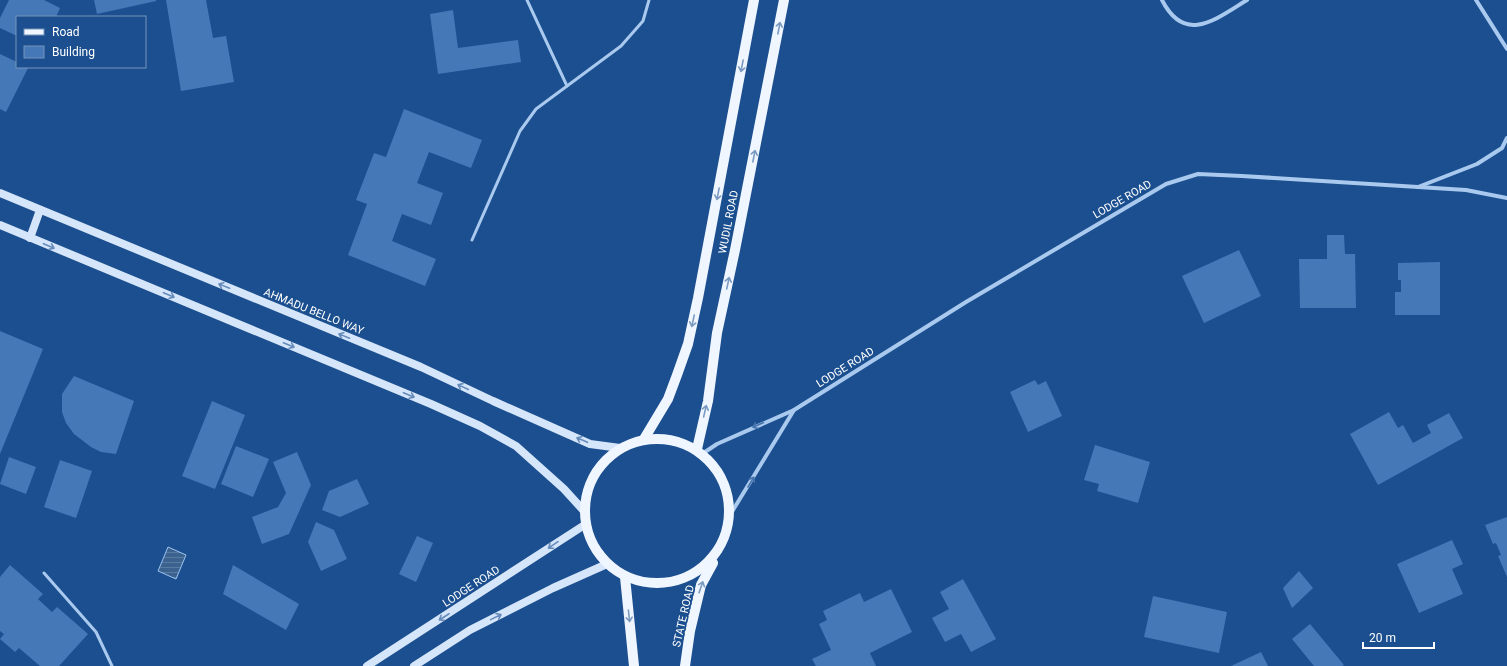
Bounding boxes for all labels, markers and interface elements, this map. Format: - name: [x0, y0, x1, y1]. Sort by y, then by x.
- legend: [16, 16, 146, 68]
- one-way arrow: [775, 22, 783, 35]
- text: Road: [52, 25, 80, 39]
- text: Building: [52, 45, 95, 59]
- one-way arrow: [738, 59, 746, 72]
- one-way arrow: [750, 150, 758, 163]
- street label: LODGE ROAD: [1091, 177, 1154, 221]
- one-way arrow: [714, 187, 722, 200]
- street label: WUDIL ROAD: [716, 189, 741, 255]
- one-way arrow: [42, 242, 54, 250]
- one-way arrow: [725, 277, 733, 290]
- one-way arrow: [219, 282, 231, 289]
- street label: AHMADU BELLO WAY: [262, 285, 366, 338]
- one-way arrow: [163, 292, 175, 300]
- one-way arrow: [689, 314, 697, 327]
- one-way arrow: [339, 331, 351, 339]
- one-way arrow: [283, 342, 295, 350]
- street label: LODGE ROAD: [814, 345, 876, 390]
- one-way arrow: [458, 383, 470, 390]
- one-way arrow: [403, 392, 415, 399]
- one-way arrow: [702, 405, 710, 418]
- one-way arrow: [753, 422, 765, 430]
- one-way arrow: [576, 436, 588, 444]
- one-way arrow: [748, 476, 756, 488]
- one-way arrow: [548, 541, 559, 549]
- street label: LODGE ROAD: [440, 563, 502, 610]
- one-way arrow: [698, 581, 706, 593]
- street label: STATE ROAD: [670, 584, 697, 648]
- one-way arrow: [625, 609, 633, 622]
- one-way arrow: [438, 613, 450, 621]
- one-way arrow: [489, 613, 501, 620]
- scale bar: [1363, 624, 1434, 650]
- text: 20 m: [1369, 631, 1396, 645]

